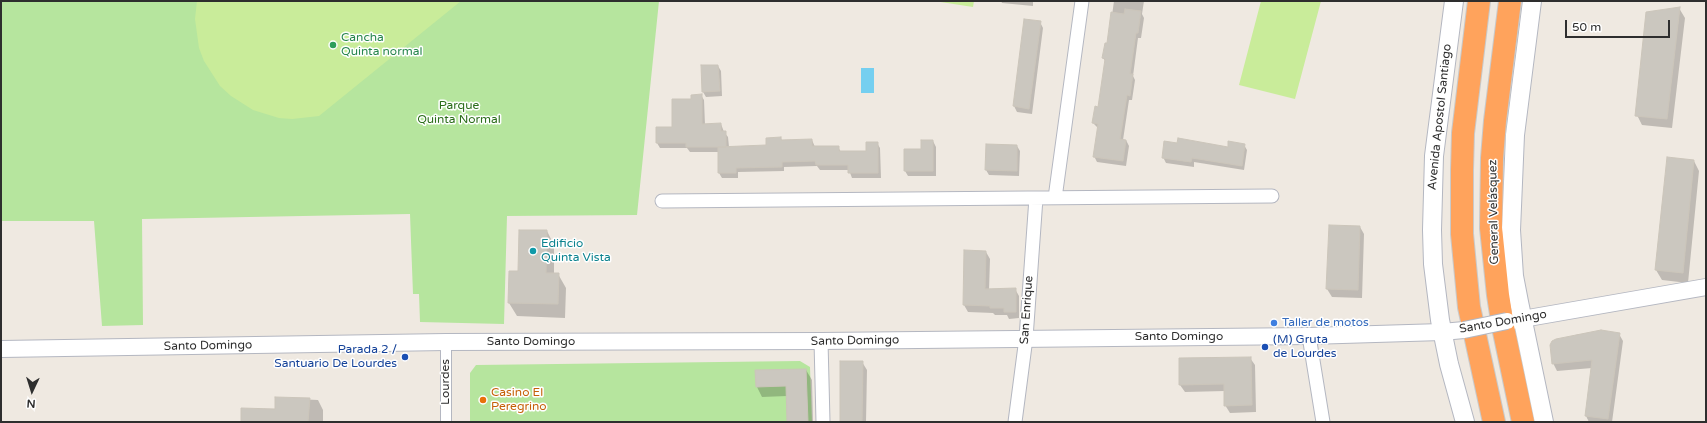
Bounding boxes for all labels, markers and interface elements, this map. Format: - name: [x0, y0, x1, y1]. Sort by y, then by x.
- scale bar: [1567, 12, 1672, 38]
- text: 50 m: [1572, 20, 1601, 34]
- place label: Cancha Quinta normal: [341, 31, 423, 59]
- marker: Cancha Quinta normal: [328, 40, 338, 50]
- street label: Avenida Apostol Santiago: [1425, 43, 1455, 191]
- park label: Parque Quinta Normal: [417, 99, 501, 127]
- street label: General Velásquez: [1486, 159, 1502, 265]
- place label: Edificio Quinta Vista: [541, 237, 611, 265]
- marker: Edificio Quinta Vista: [528, 246, 538, 256]
- street label: San Enrique: [1017, 275, 1037, 345]
- street label: Santo Domingo: [1458, 307, 1548, 337]
- place label: Taller de motos: [1282, 316, 1369, 330]
- marker: Taller de motos: [1269, 318, 1279, 328]
- street label: Santo Domingo: [1135, 330, 1223, 344]
- street label: Santo Domingo: [811, 333, 899, 349]
- place label: (M) Gruta de Lourdes: [1273, 333, 1337, 361]
- street label: Santo Domingo: [487, 335, 575, 349]
- street label: Santo Domingo: [164, 338, 252, 354]
- marker: (M) Gruta de Lourdes: [1260, 342, 1270, 352]
- place label: Parada 2 / Santuario De Lourdes: [274, 343, 397, 371]
- marker: Parada 2 / Santuario De Lourdes: [400, 352, 410, 362]
- street label: Lourdes: [439, 359, 453, 405]
- north arrow: [12, 371, 52, 411]
- place label: Casino El Peregrino: [491, 386, 547, 414]
- marker: Casino El Peregrino: [478, 395, 488, 405]
- text: N: [26, 397, 36, 410]

